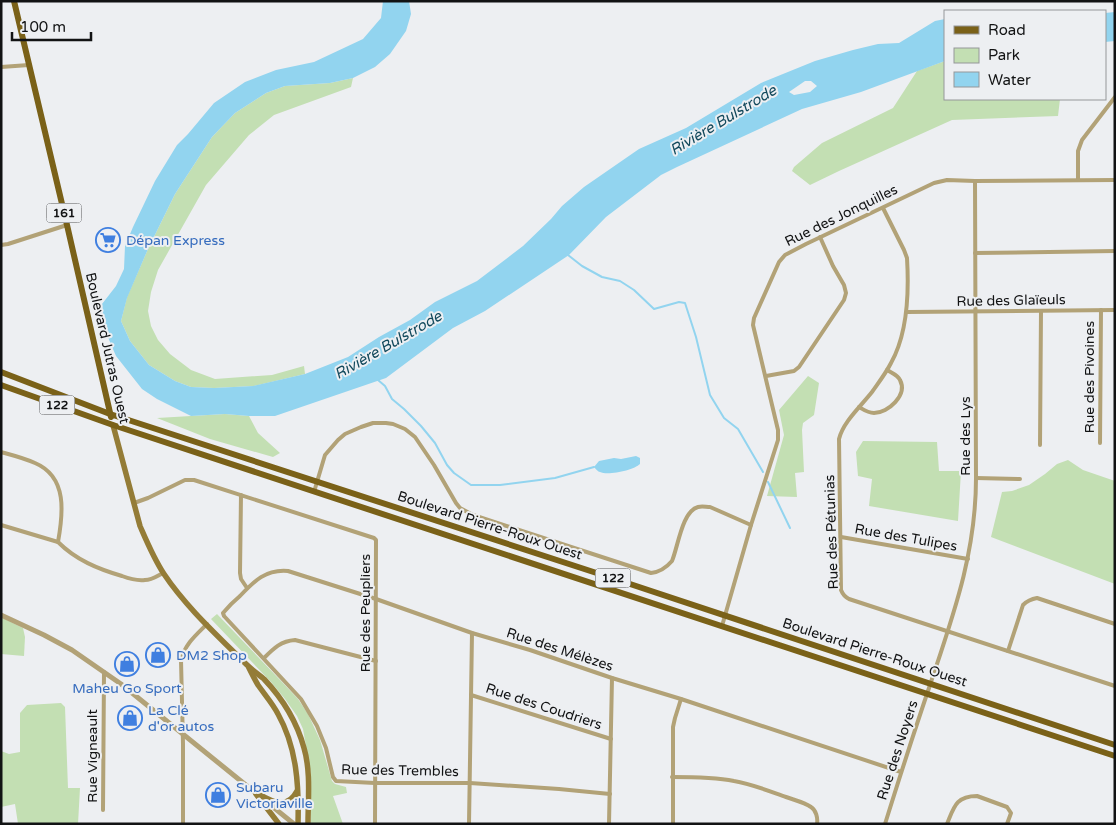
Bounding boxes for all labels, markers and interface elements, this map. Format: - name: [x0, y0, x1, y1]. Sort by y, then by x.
- scale bar: [12, 10, 91, 42]
- legend: [944, 10, 1106, 100]
- text: 100 m: [20, 18, 66, 36]
- text: Road: [988, 21, 1026, 39]
- text: Park: [988, 46, 1020, 64]
- text: Water: [988, 71, 1031, 89]
- water label: Rivière Bulstrode: [666, 80, 781, 159]
- street label: Rue des Jonquilles: [782, 181, 901, 250]
- road number: 161: [46, 204, 82, 222]
- supermarket icon: Dépan Express: [95, 227, 121, 253]
- place label: Dépan Express: [126, 232, 225, 249]
- street label: Boulevard Jutras Ouest: [82, 271, 133, 426]
- street label: Rue des Glaïeuls: [956, 291, 1066, 310]
- water label: Rivière Bulstrode: [331, 306, 446, 383]
- street label: Rue des Pivoines: [1081, 320, 1098, 433]
- road number: 122: [40, 396, 74, 414]
- street label: Rue des Lys: [957, 396, 974, 476]
- street label: Rue des Pétunias: [821, 474, 842, 590]
- street label: Boulevard Pierre-Roux Ouest: [395, 488, 585, 564]
- street label: Rue des Tulipes: [853, 520, 959, 555]
- street label: Rue des Peupliers: [357, 553, 374, 672]
- road number: 122: [596, 568, 630, 588]
- street label: Boulevard Pierre-Roux Ouest: [780, 615, 970, 691]
- street label: Rue des Mélèzes: [504, 624, 616, 675]
- shop icon: DM2 Shop: [145, 642, 171, 668]
- place label: DM2 Shop: [176, 647, 247, 664]
- shop icon: Maheu Go Sport: [114, 651, 140, 677]
- place label: Maheu Go Sport: [72, 680, 182, 697]
- street label: Rue des Coudriers: [483, 680, 604, 733]
- street label: Rue des Noyers: [873, 698, 922, 802]
- place label: La Clé d'or autos: [148, 702, 215, 735]
- shop icon: La Clé d'or autos: [117, 705, 143, 731]
- street label: Rue Vigneault: [84, 709, 101, 803]
- street label: Rue des Trembles: [341, 761, 459, 780]
- place label: Subaru Victoriaville: [236, 779, 313, 812]
- shop icon: Subaru Victoriaville: [205, 782, 231, 808]

